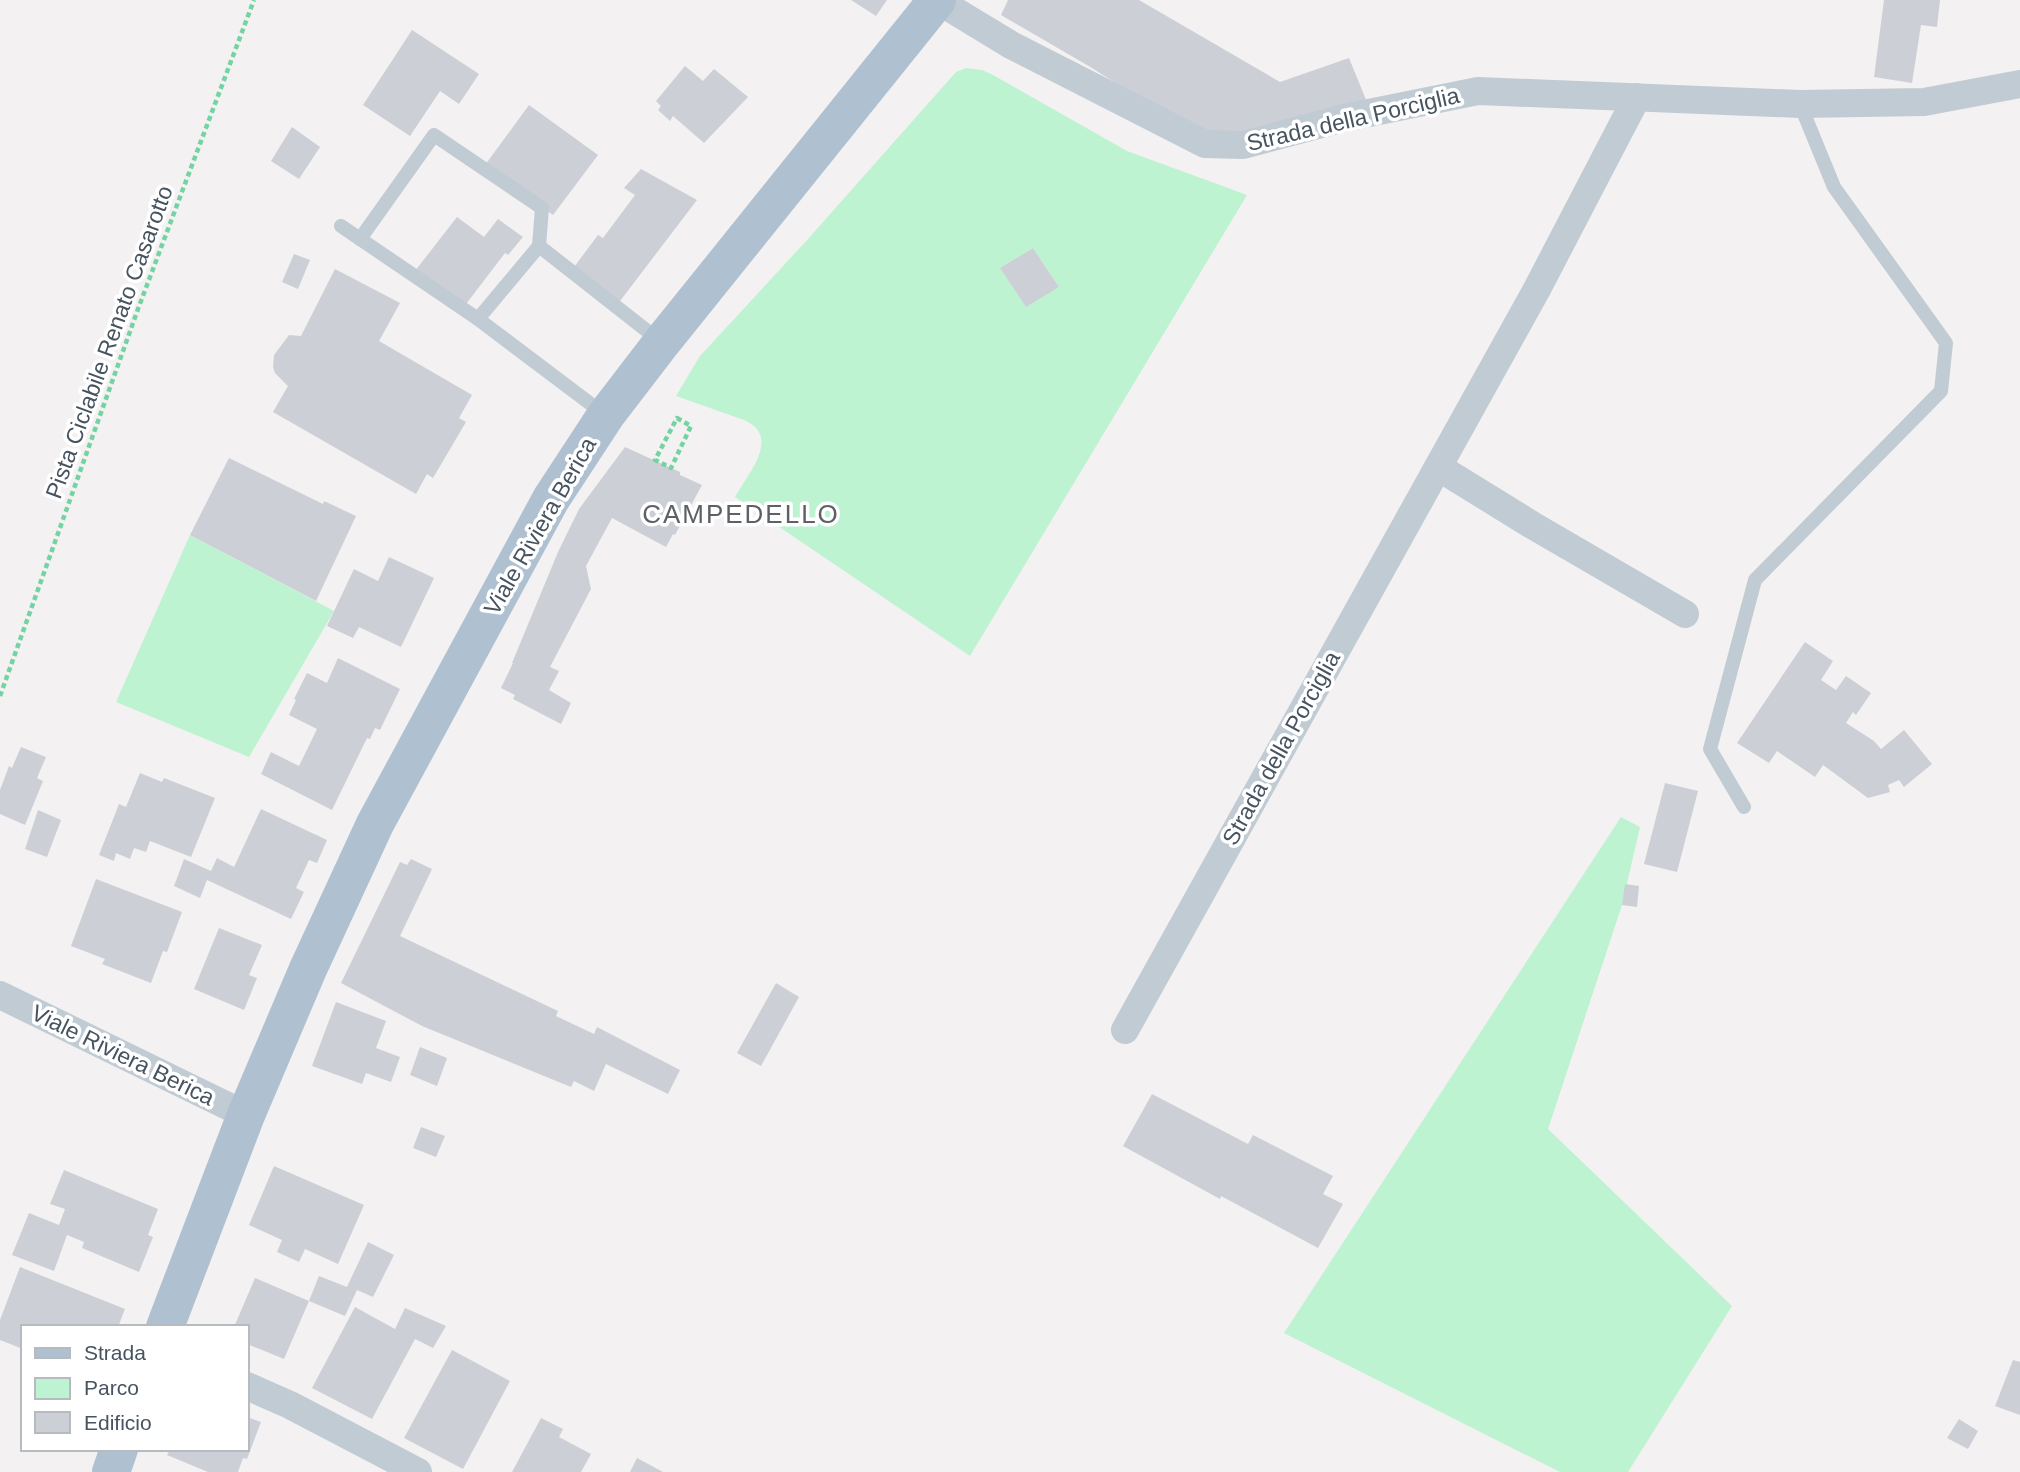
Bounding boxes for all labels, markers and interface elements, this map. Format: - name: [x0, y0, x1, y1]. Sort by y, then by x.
- street label: Strada della Porciglia: [1244, 82, 1462, 156]
- street label: Pista Ciclabile Renato Casarotto: [40, 182, 178, 502]
- street label: Viale Riviera Berica: [479, 433, 601, 619]
- district label: CAMPEDELLO: [642, 499, 840, 529]
- street label: Strada della Porciglia: [1217, 646, 1345, 849]
- street label: Viale Riviera Berica: [27, 999, 219, 1111]
- legend: [21, 1325, 248, 1451]
- text: Strada: [84, 1341, 146, 1364]
- text: Parco: [84, 1376, 139, 1399]
- text: Edificio: [84, 1411, 152, 1434]

